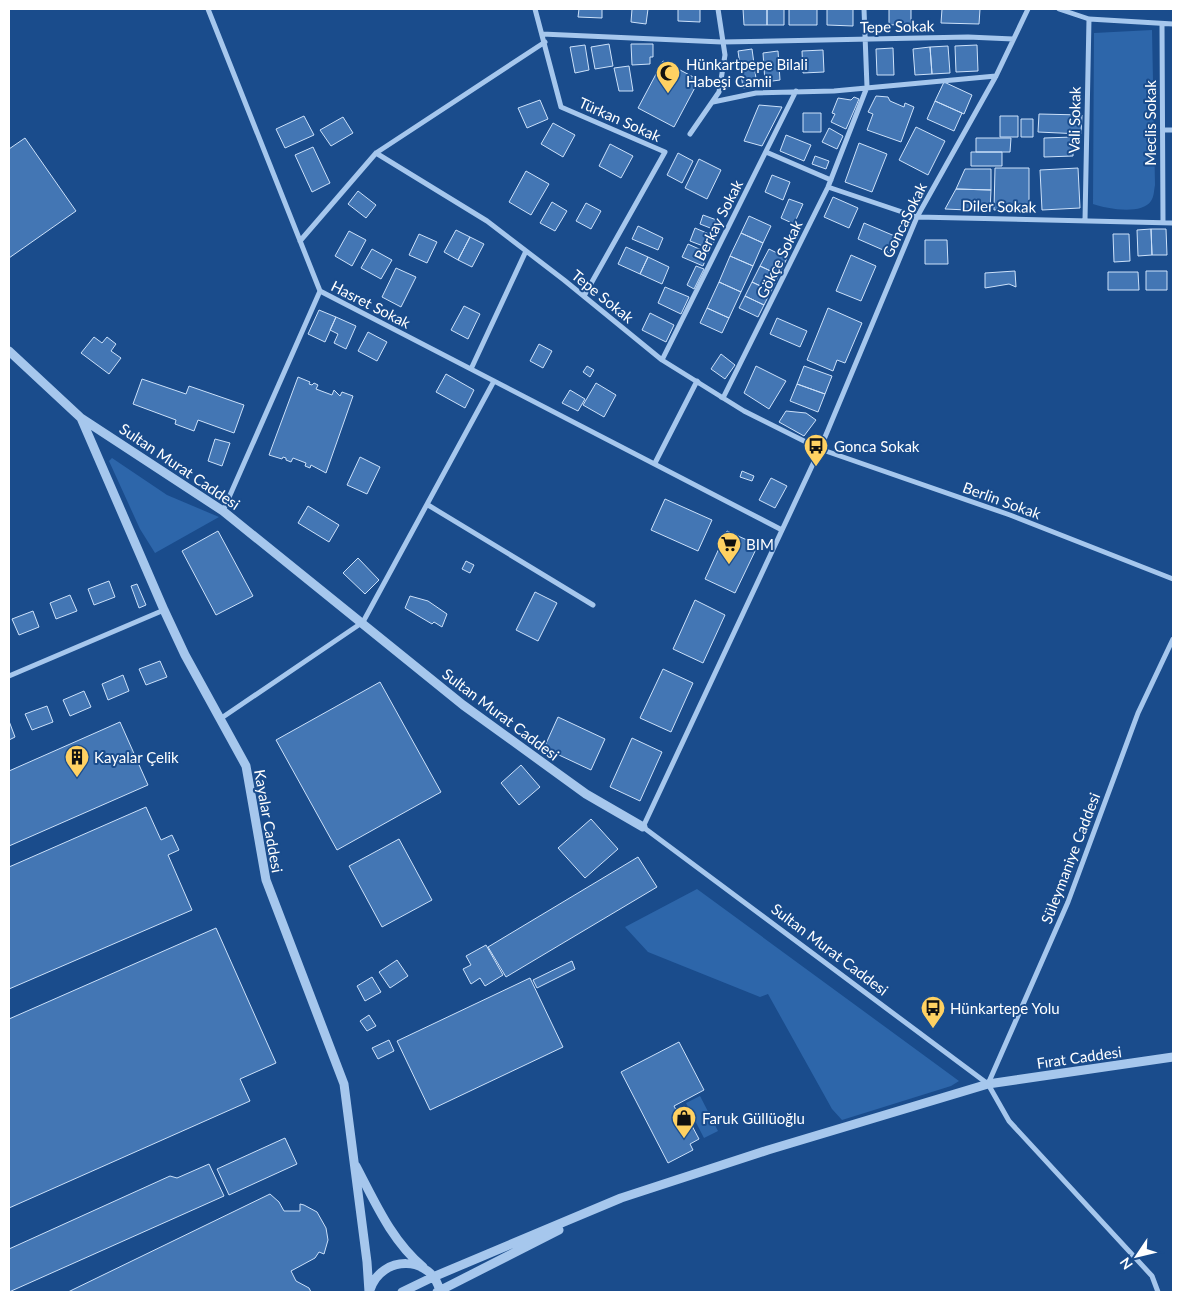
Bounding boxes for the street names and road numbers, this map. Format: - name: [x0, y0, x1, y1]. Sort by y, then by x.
- street label: Tepe Sokak: [860, 16, 935, 36]
- street label: Meclis Sokak: [1141, 80, 1159, 166]
- street label: Vali Sokak: [1064, 86, 1084, 154]
- street label: Türkan Sokak: [576, 93, 664, 145]
- street label: Berkay Sokak: [690, 176, 746, 263]
- street label: GoncaSokak: [878, 179, 930, 261]
- street label: Diler Sokak: [962, 196, 1037, 216]
- street label: Gökçe Sokak: [752, 217, 806, 301]
- street label: Tepe Sokak: [568, 266, 638, 327]
- street label: Hasret Sokak: [328, 276, 414, 332]
- street label: Sultan Murat Caddesi: [116, 419, 244, 513]
- street label: Berlin Sokak: [961, 478, 1044, 523]
- street label: Sultan Murat Caddesi: [439, 664, 563, 764]
- street label: Kayalar Caddesi: [251, 768, 287, 874]
- street label: Süleymaniye Caddesi: [1037, 790, 1103, 926]
- street label: Sultan Murat Caddesi: [768, 899, 892, 999]
- street label: Fırat Caddesi: [1035, 1042, 1123, 1072]

